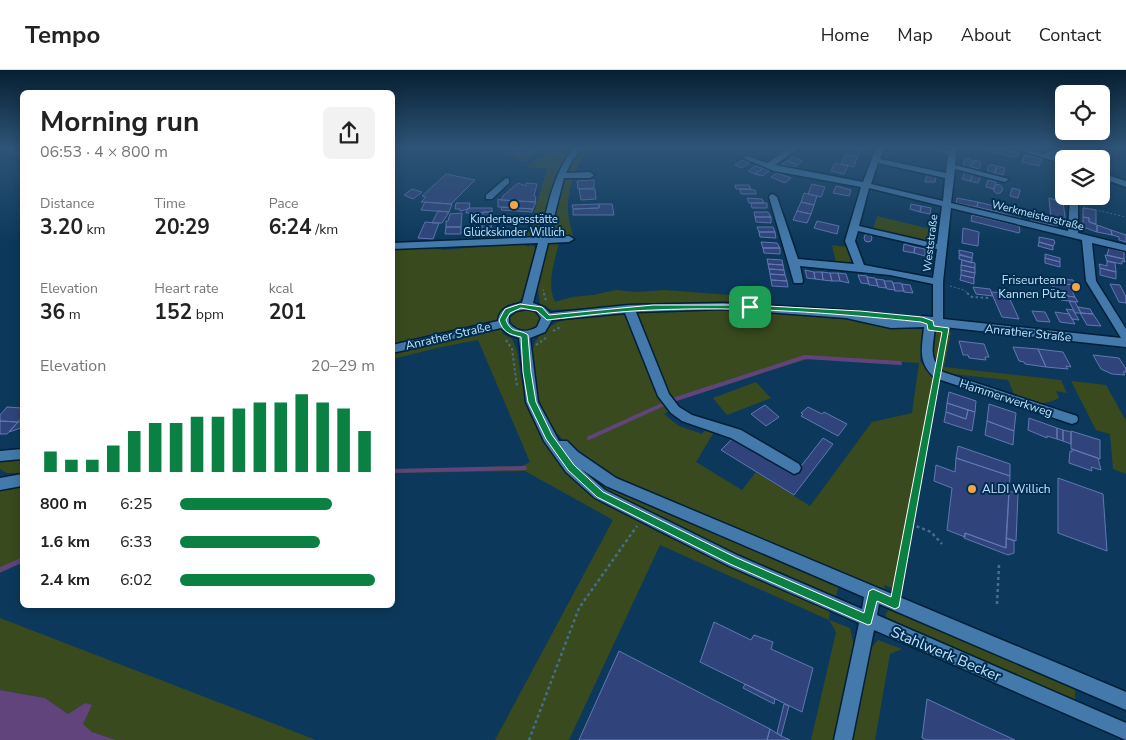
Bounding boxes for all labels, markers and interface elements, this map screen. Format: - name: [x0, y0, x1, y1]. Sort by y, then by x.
- text: Tempo: [25, 19, 100, 51]
- text: Home: [821, 23, 869, 47]
- text: Map: [897, 23, 933, 47]
- text: About: [961, 23, 1011, 47]
- text: Contact: [1039, 23, 1101, 47]
- map controls: [1055, 85, 1110, 205]
- button: locate: [1055, 85, 1110, 140]
- text: Morning run: [40, 103, 199, 141]
- button: share: [323, 107, 375, 159]
- text: 06:53 · 4 × 800 m: [40, 141, 168, 163]
- button: layers: [1055, 150, 1110, 205]
- text: Distance: [40, 194, 94, 213]
- text: Time: [154, 194, 185, 213]
- text: Pace: [269, 194, 298, 213]
- street label: Werkmeisterstraße: [990, 197, 1086, 234]
- marker: Kindertagesstätte Glückskinder Willich: [508, 199, 520, 211]
- place label: Kindertagesstätte Glückskinder Willich: [463, 212, 565, 240]
- text: 3.20: [40, 213, 83, 241]
- text: 20:29: [154, 213, 210, 241]
- text: 6:24: [269, 213, 312, 241]
- street label: Weststraße: [920, 213, 941, 273]
- text: km: [83, 220, 106, 239]
- text: /km: [312, 220, 338, 239]
- place label: Friseurteam Kannen Pütz: [998, 272, 1066, 302]
- text: Elevation: [40, 279, 98, 298]
- text: Heart rate: [154, 279, 218, 298]
- text: kcal: [269, 279, 293, 298]
- marker: Friseurteam Kannen Pütz: [1070, 281, 1082, 293]
- pin: [729, 286, 771, 328]
- icon: arrive: [736, 293, 764, 321]
- text: 36: [40, 298, 65, 326]
- text: 152: [154, 298, 192, 326]
- text: 201: [269, 298, 306, 326]
- text: m: [65, 305, 81, 324]
- text: bpm: [192, 305, 224, 324]
- street label: Anrather Straße: [404, 318, 492, 354]
- street label: Anrather Straße: [984, 321, 1072, 345]
- text: Elevation: [40, 355, 106, 377]
- text: 20–29 m: [311, 355, 375, 377]
- street label: Hammerwerkweg: [957, 375, 1055, 421]
- place label: ALDI Willich: [982, 481, 1051, 497]
- marker: ALDI Willich: [966, 483, 978, 495]
- text: 800 m: [40, 493, 87, 515]
- text: 6:25: [120, 493, 152, 515]
- text: 1.6 km: [40, 531, 90, 553]
- text: 6:33: [120, 531, 152, 553]
- text: 2.4 km: [40, 569, 90, 591]
- text: 6:02: [120, 569, 152, 591]
- street label: Stahlwerk Becker: [888, 622, 1005, 687]

